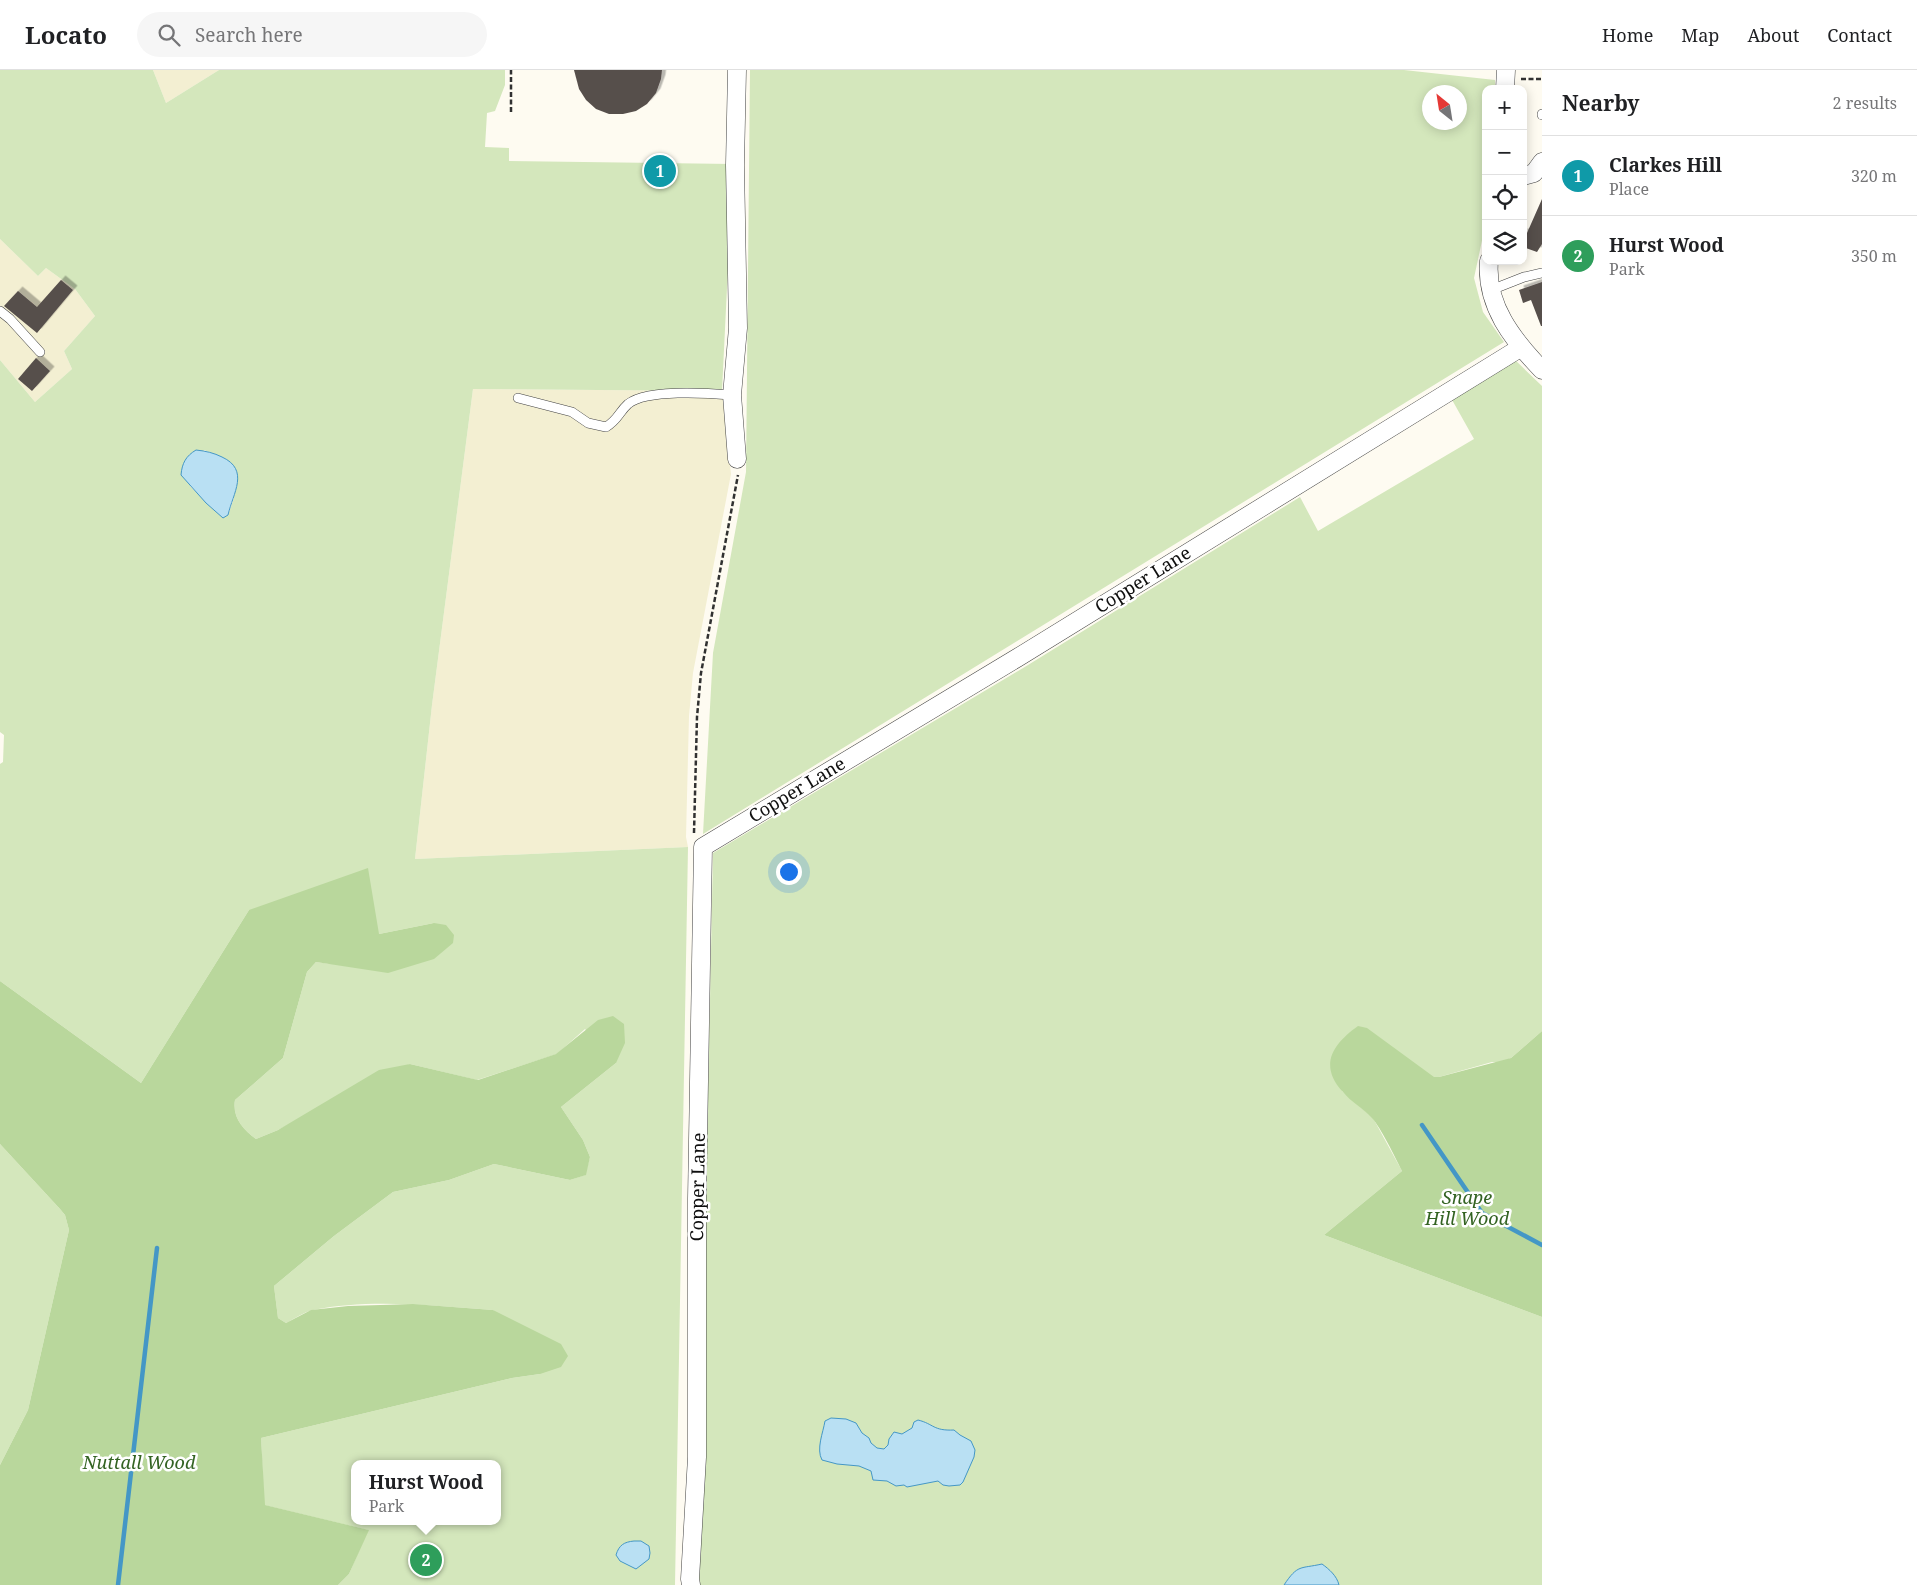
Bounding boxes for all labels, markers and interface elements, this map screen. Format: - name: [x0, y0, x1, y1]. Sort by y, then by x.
- search box: [137, 12, 487, 57]
- text: Locato: [25, 18, 107, 51]
- icon: search: [155, 21, 183, 49]
- text: Search here: [195, 22, 303, 48]
- text: Home: [1602, 23, 1653, 47]
- text: Map: [1681, 23, 1719, 47]
- text: About: [1747, 23, 1799, 47]
- text: Contact: [1827, 23, 1892, 47]
- north arrow: [1422, 85, 1467, 130]
- map controls: [1482, 85, 1527, 265]
- button: +: [1482, 85, 1527, 130]
- text: Nearby: [1562, 89, 1640, 117]
- text: 2 results: [1833, 92, 1897, 114]
- button: −: [1482, 130, 1527, 175]
- pin: 1: [644, 152, 676, 190]
- text: Clarkes Hill: [1609, 152, 1722, 178]
- text: 1: [1573, 165, 1583, 187]
- text: 320 m: [1851, 165, 1897, 187]
- button: locate: [1482, 175, 1527, 220]
- text: Place: [1609, 178, 1649, 200]
- button: layers: [1482, 220, 1527, 265]
- text: Hurst Wood: [1609, 232, 1724, 258]
- text: 2: [1573, 245, 1583, 267]
- text: 350 m: [1851, 245, 1897, 267]
- text: Park: [1609, 258, 1645, 280]
- street label: Copper Lane: [1090, 540, 1195, 618]
- street label: Copper Lane: [744, 751, 849, 827]
- your location: [776, 859, 802, 885]
- street label: Copper Lane: [684, 1132, 710, 1242]
- park label: Snape Hill Wood: [1424, 1185, 1510, 1230]
- park label: Nuttall Wood: [82, 1450, 196, 1474]
- popup: [351, 1460, 501, 1525]
- text: Hurst Wood: [369, 1469, 483, 1495]
- text: Park: [369, 1495, 404, 1517]
- pin: 2: [410, 1541, 442, 1579]

